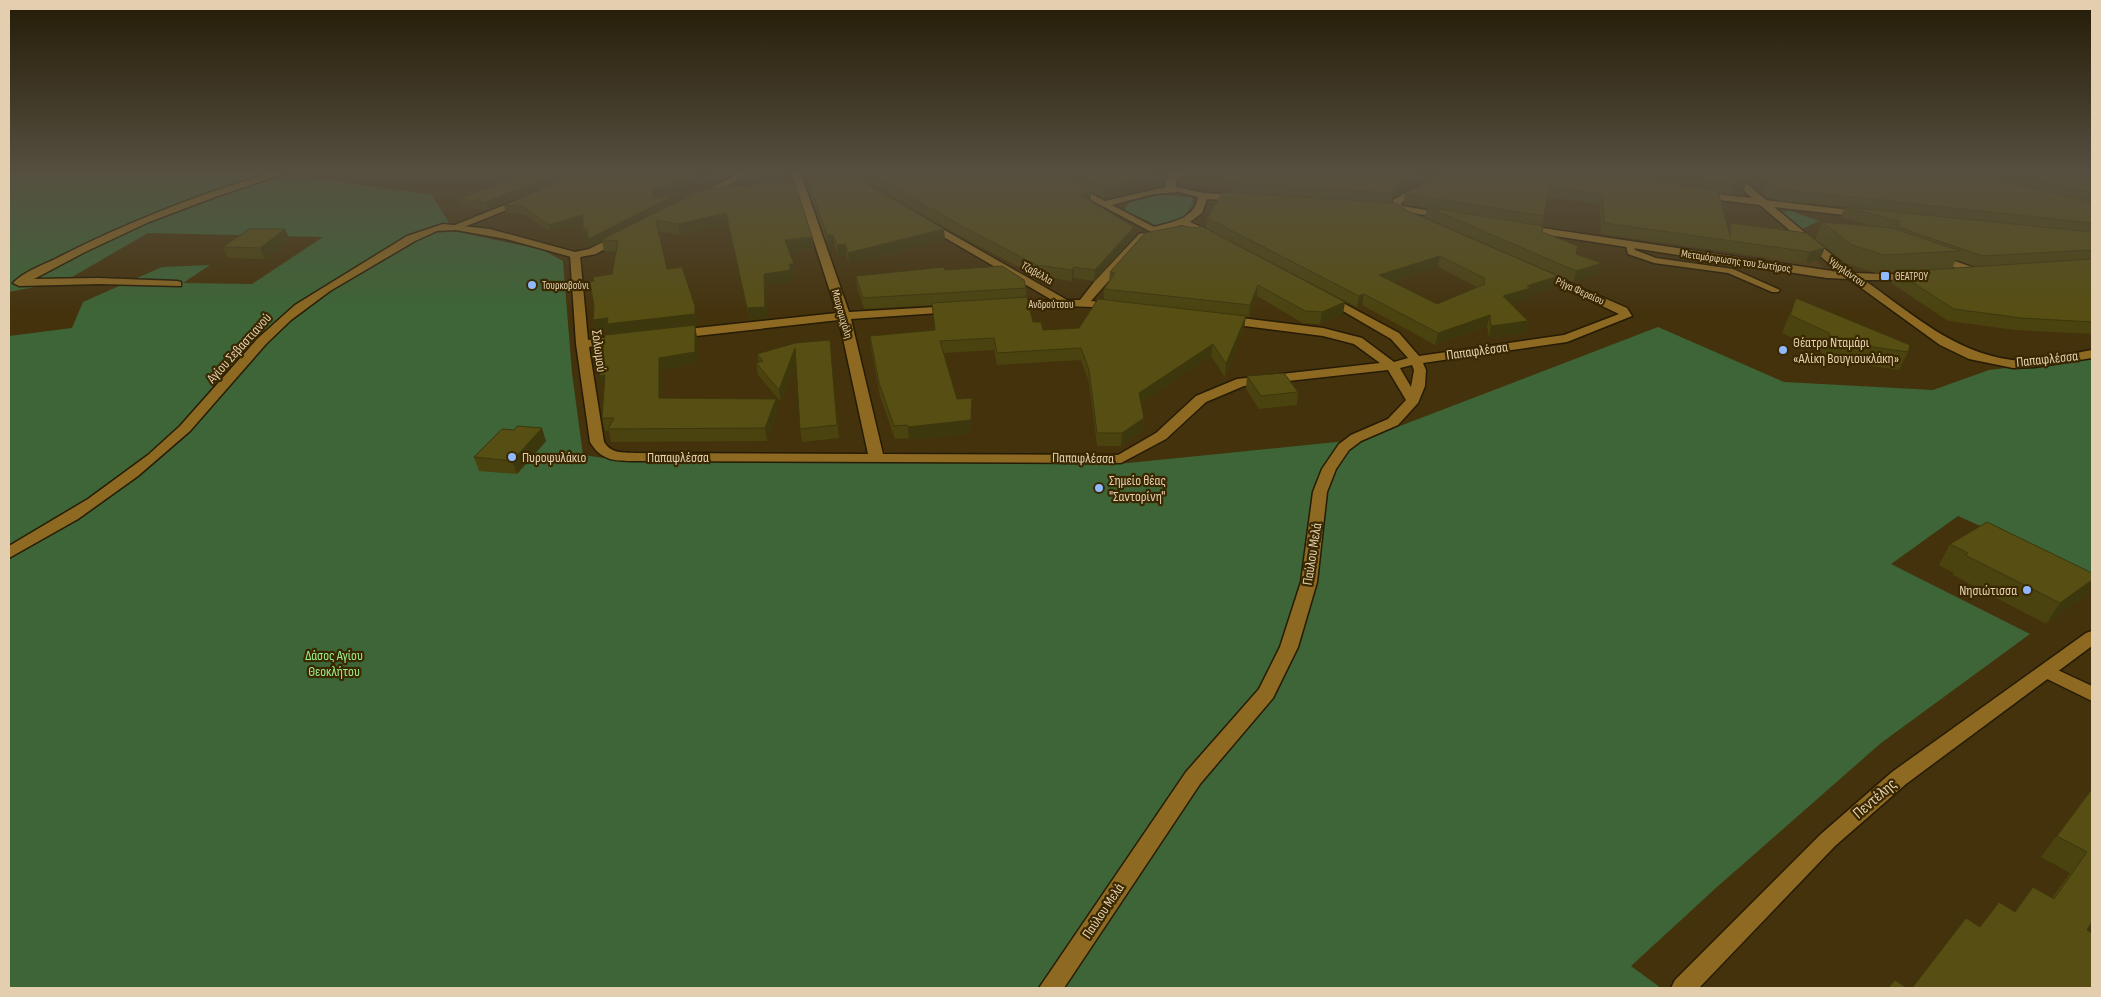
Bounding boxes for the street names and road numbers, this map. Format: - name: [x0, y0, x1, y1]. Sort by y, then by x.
- street label: Μεταμόρφωσης του Σωτήρος: [1680, 247, 1792, 275]
- street label: Υψηλάντου: [1826, 255, 1868, 290]
- street label: Τζαβέλλα: [1019, 259, 1056, 287]
- street label: Ρήγα Φεραίου: [1554, 274, 1607, 308]
- street label: Μαυρομιχάλη: [829, 288, 855, 340]
- street label: Ανδρούτσου: [1027, 298, 1074, 311]
- street label: Αγίου Σεβαστιανού: [202, 309, 275, 387]
- street label: Σολωμού: [588, 329, 610, 373]
- street label: Παπαφλέσσα: [1445, 338, 1509, 364]
- street label: Παπαφλέσσα: [2015, 347, 2079, 371]
- street label: Παπαφλέσσα: [647, 449, 709, 466]
- street label: Παπαφλέσσα: [1052, 449, 1114, 467]
- street label: Παύλου Μελά: [1299, 521, 1325, 586]
- street label: Πεντέλης: [1849, 775, 1901, 823]
- street label: Παύλου Μελά: [1078, 880, 1128, 942]

